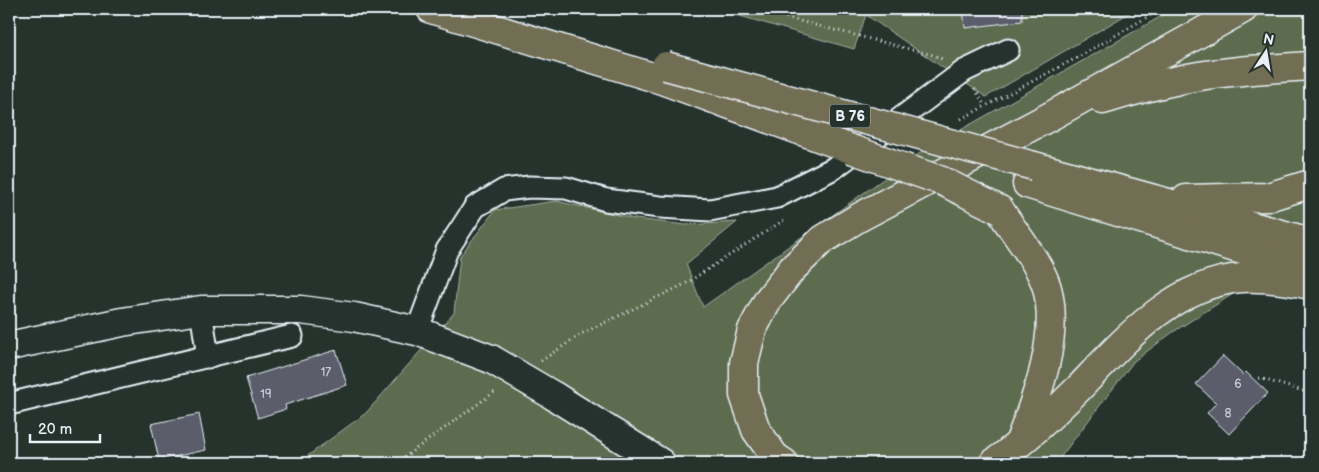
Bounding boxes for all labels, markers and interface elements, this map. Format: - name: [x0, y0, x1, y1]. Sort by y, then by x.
- north arrow: [1242, 28, 1292, 78]
- text: N: [1262, 30, 1276, 49]
- road number: B 76: [830, 104, 870, 128]
- house number: 17: [321, 365, 331, 380]
- house number: 6: [1234, 377, 1242, 392]
- house number: 19: [260, 387, 272, 402]
- house number: 8: [1225, 406, 1232, 421]
- scale bar: [30, 412, 100, 444]
- text: 20 m: [38, 420, 72, 439]

